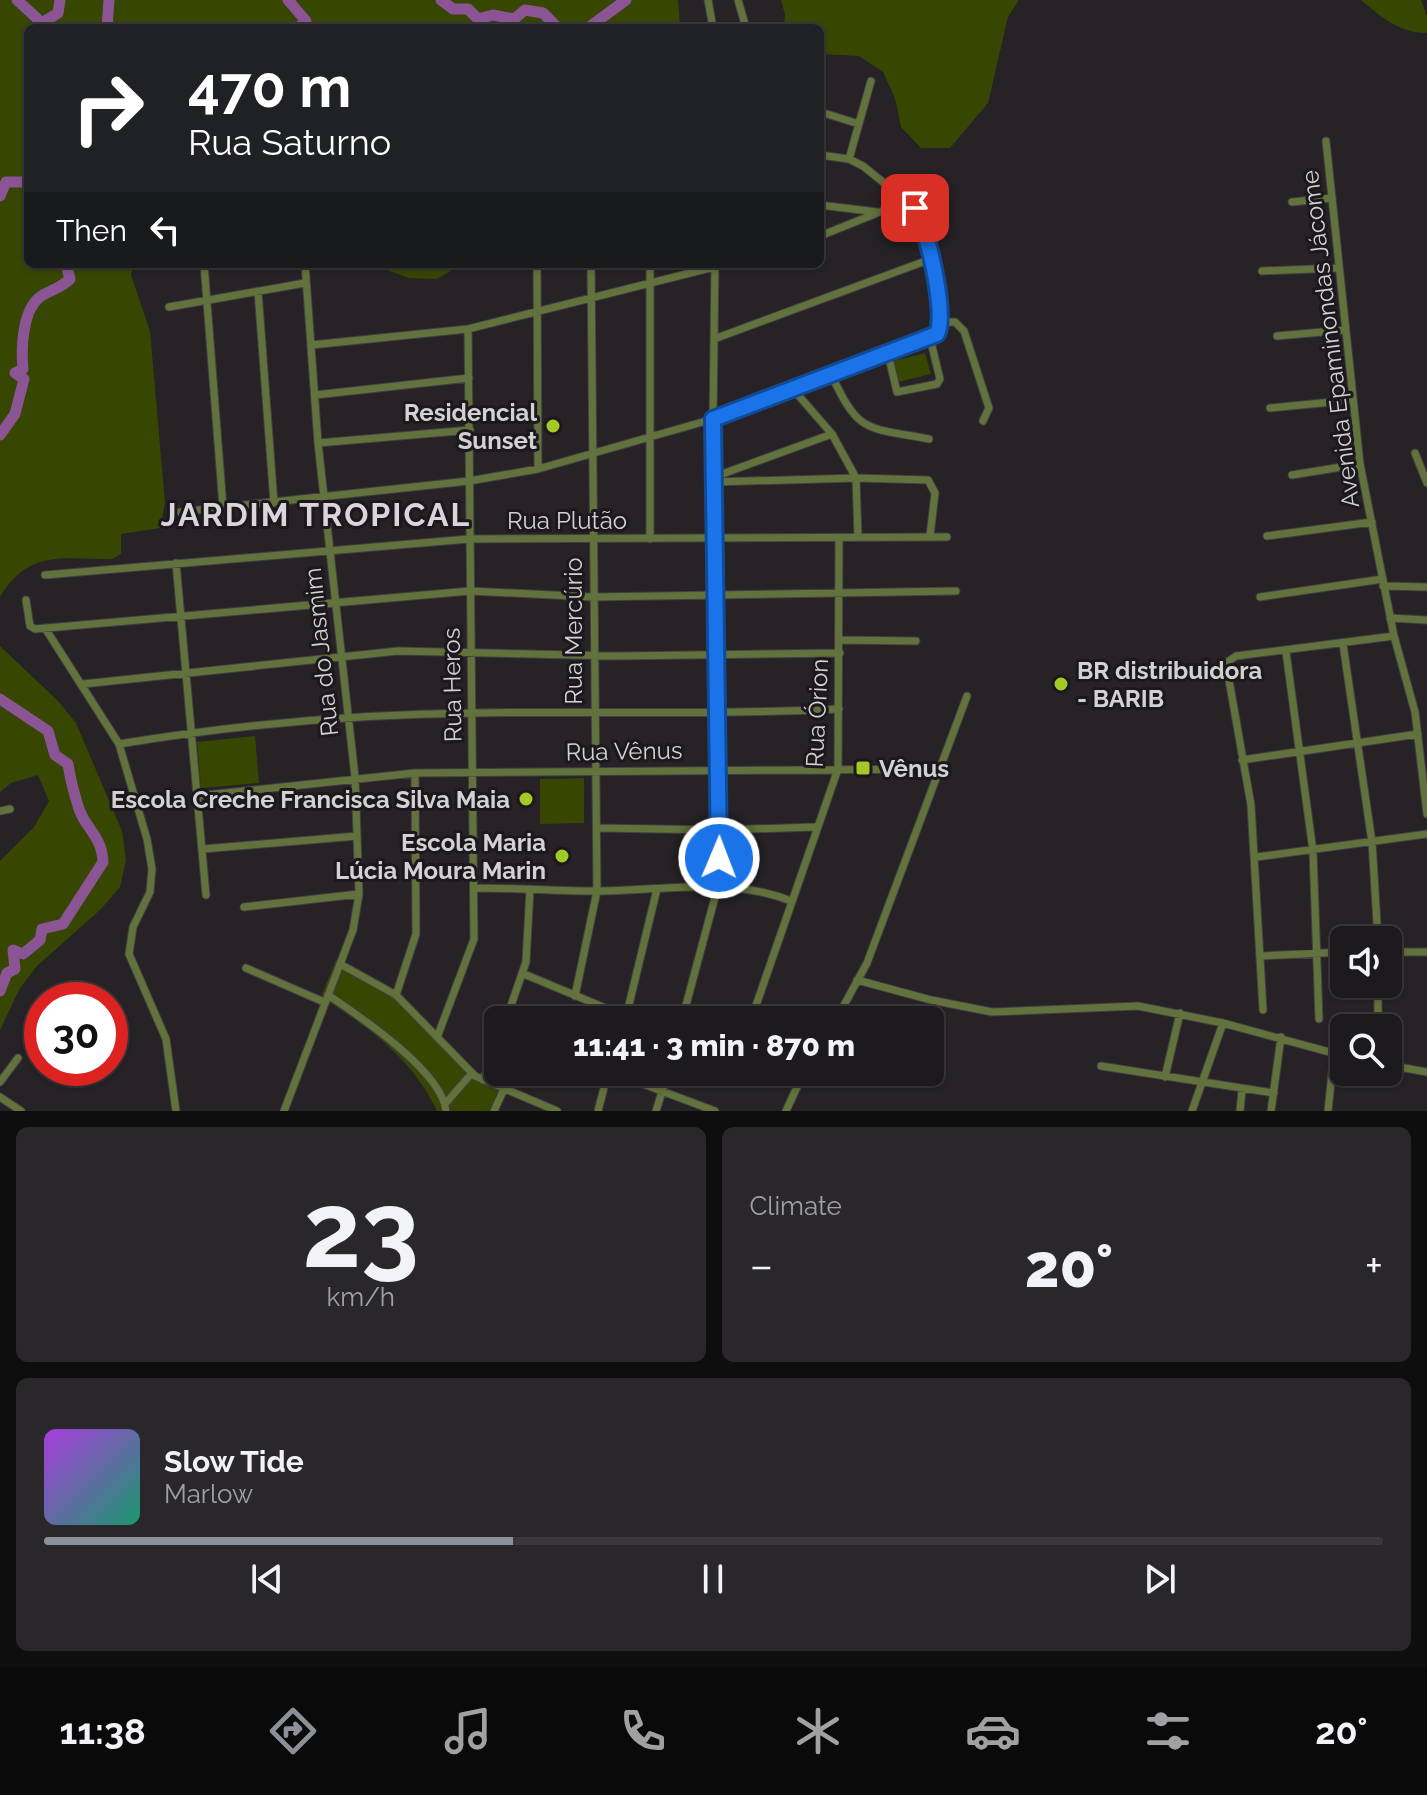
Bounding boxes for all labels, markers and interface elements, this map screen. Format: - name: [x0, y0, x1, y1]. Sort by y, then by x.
- text: 470 m: [188, 54, 351, 120]
- icon: right: [56, 56, 160, 160]
- text: Rua Saturno: [188, 121, 391, 163]
- street label: Avenida Epaminondas Jácome: [1295, 168, 1365, 510]
- pin: [881, 174, 949, 242]
- icon: arrive: [893, 186, 937, 230]
- icon: left: [143, 208, 187, 252]
- text: Then: [56, 213, 127, 248]
- place label: Residencial Sunset: [404, 398, 537, 455]
- marker: Residencial Sunset: [544, 417, 562, 435]
- district label: JARDIM TROPICAL: [161, 496, 471, 533]
- street label: Rua Plutão: [507, 506, 627, 535]
- street label: Rua Mercúrio: [559, 557, 588, 705]
- street label: Rua do Jasmim: [298, 566, 344, 738]
- street label: Rua Heros: [437, 628, 467, 742]
- place label: BR distribuidora - BARIB: [1077, 656, 1262, 713]
- street label: Rua Órion: [800, 658, 834, 768]
- marker: BR distribuidora - BARIB: [1052, 675, 1070, 693]
- street label: Rua Vênus: [565, 735, 683, 767]
- place label: Vênus: [879, 754, 949, 783]
- marker: Vênus: [854, 759, 872, 777]
- place label: Escola Creche Francisca Silva Maia: [111, 785, 510, 814]
- marker: Escola Creche Francisca Silva Maia: [517, 790, 535, 808]
- position arrow: [677, 816, 761, 900]
- place label: Escola Maria Lúcia Moura Marin: [335, 828, 546, 885]
- marker: Escola Maria Lúcia Moura Marin: [553, 847, 571, 865]
- map controls: [1330, 926, 1402, 1086]
- button: sound: [1330, 926, 1402, 998]
- speed limit sign: 30: [24, 982, 128, 1086]
- button: search: [1330, 1014, 1402, 1086]
- text: 11:41 · 3 min · 870 m: [573, 1028, 855, 1063]
- text: 23: [302, 1169, 419, 1291]
- text: Climate: [750, 1191, 842, 1221]
- text: 20°: [1025, 1231, 1113, 1301]
- text: −: [750, 1240, 773, 1291]
- text: +: [1365, 1240, 1383, 1291]
- text: km/h: [326, 1282, 395, 1312]
- text: Slow Tide: [164, 1444, 304, 1479]
- text: Marlow: [164, 1479, 253, 1509]
- icon: previous: [245, 1557, 289, 1601]
- icon: pause: [691, 1557, 735, 1601]
- icon: next: [1138, 1557, 1182, 1601]
- icon: directions: [265, 1703, 321, 1759]
- icon: music: [440, 1703, 496, 1759]
- icon: phone: [615, 1703, 671, 1759]
- icon: climate: [790, 1703, 846, 1759]
- icon: car: [965, 1703, 1021, 1759]
- icon: filters: [1140, 1703, 1196, 1759]
- text: 11:38: [60, 1710, 146, 1752]
- text: 20°: [1315, 1710, 1367, 1752]

